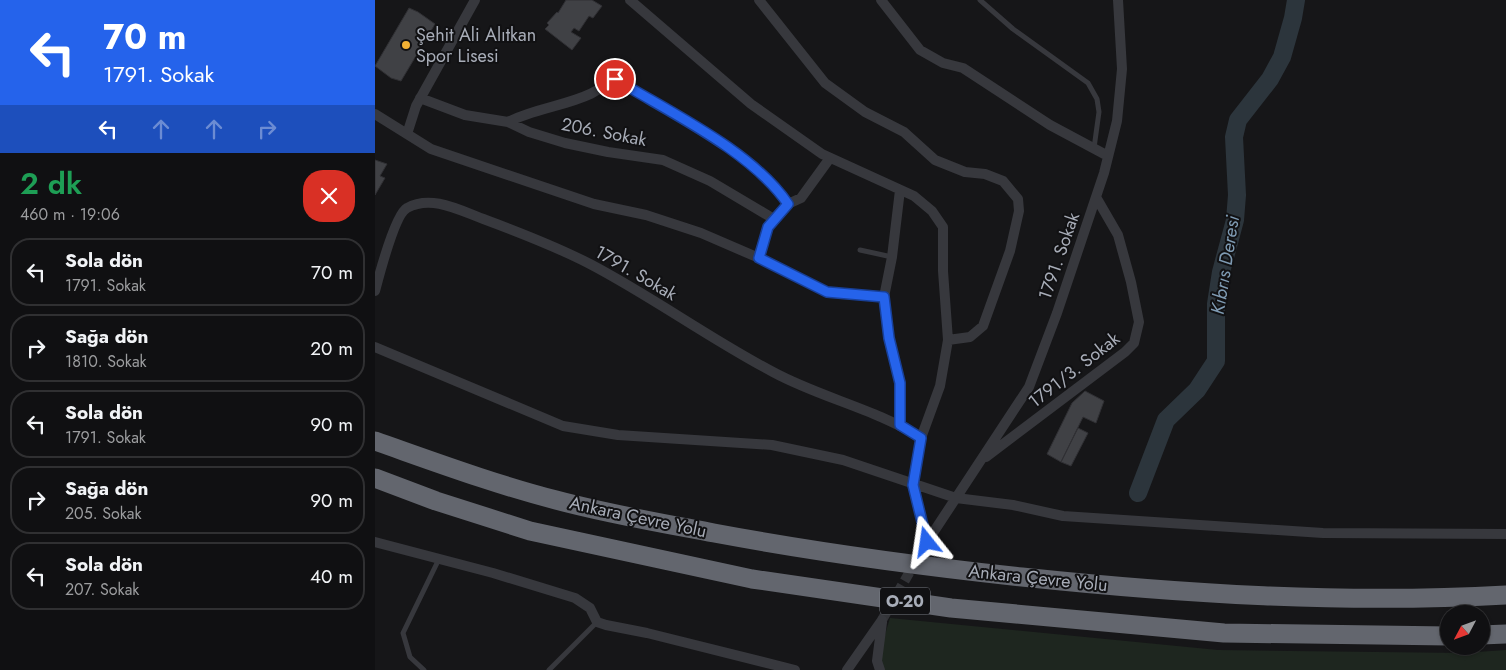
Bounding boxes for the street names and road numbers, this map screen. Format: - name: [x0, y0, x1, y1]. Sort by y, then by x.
- street label: 206. Sokak: [559, 111, 649, 153]
- street label: 1791. Sokak: [1032, 209, 1086, 303]
- street label: 1791. Sokak: [590, 239, 682, 307]
- street label: 1791/3. Sokak: [1023, 326, 1125, 414]
- street label: Ankara Çevre Yolu: [567, 490, 709, 544]
- street label: Ankara Çevre Yolu: [967, 558, 1109, 598]
- road number: O-20: [880, 588, 930, 614]

